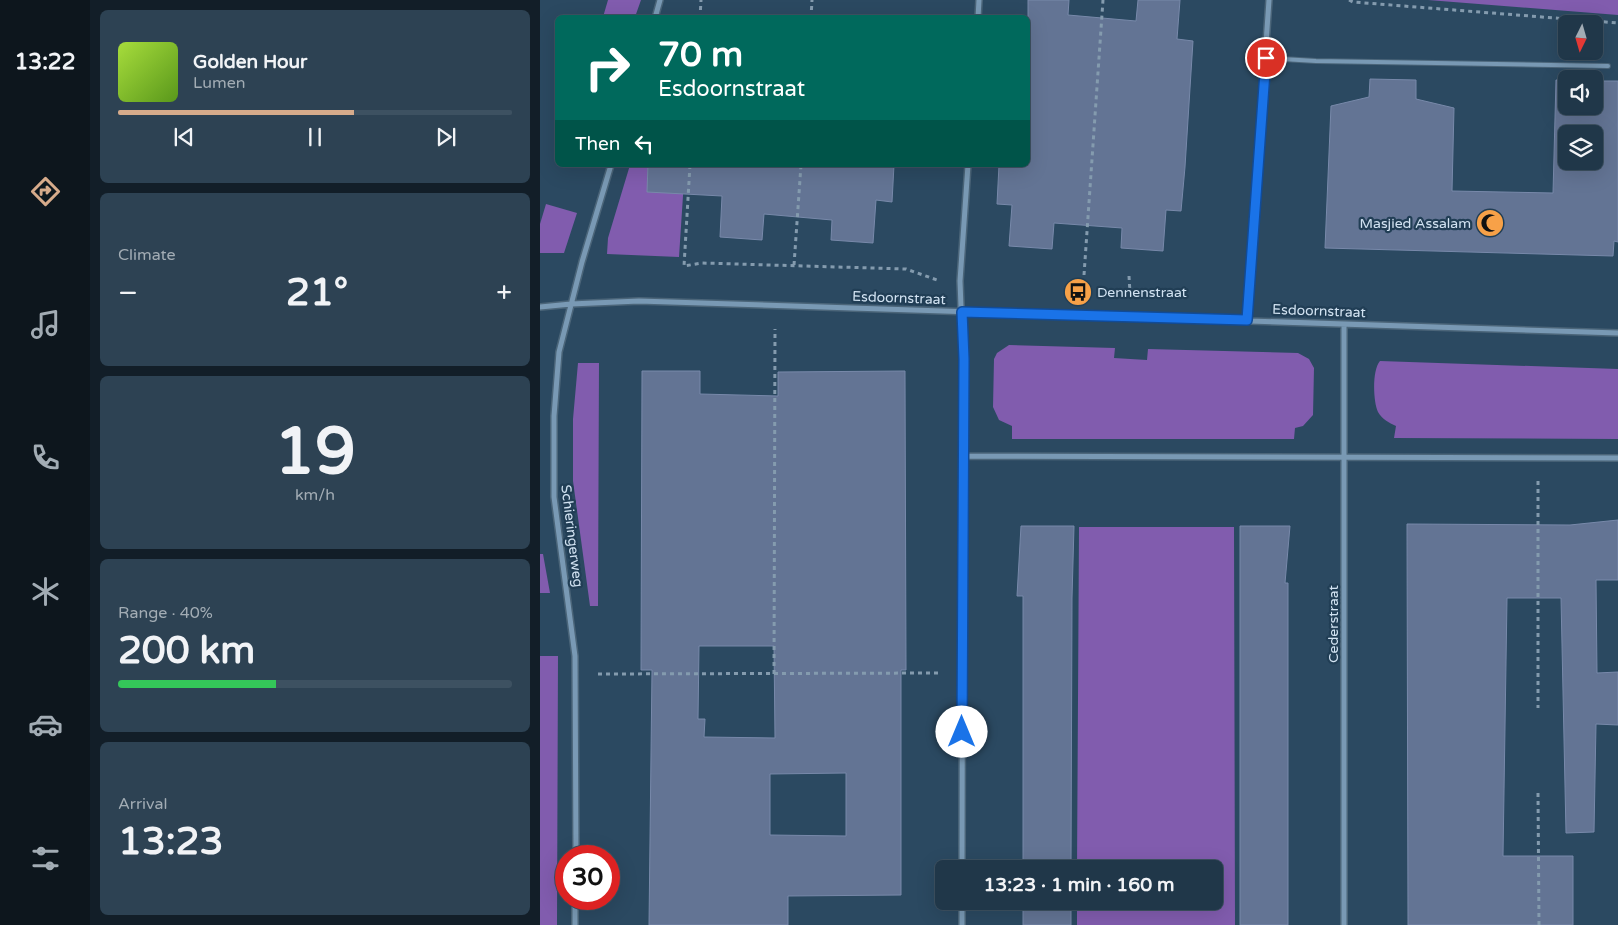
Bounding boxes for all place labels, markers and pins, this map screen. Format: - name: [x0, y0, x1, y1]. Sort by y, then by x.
- pin: [1245, 37, 1287, 79]
- mosque icon: Masjied Assalam: [1475, 208, 1505, 238]
- place label: Masjied Assalam: [1359, 215, 1471, 232]
- bus stop icon: Dennenstraat: [1063, 277, 1093, 307]
- place label: Dennenstraat: [1097, 284, 1188, 301]

